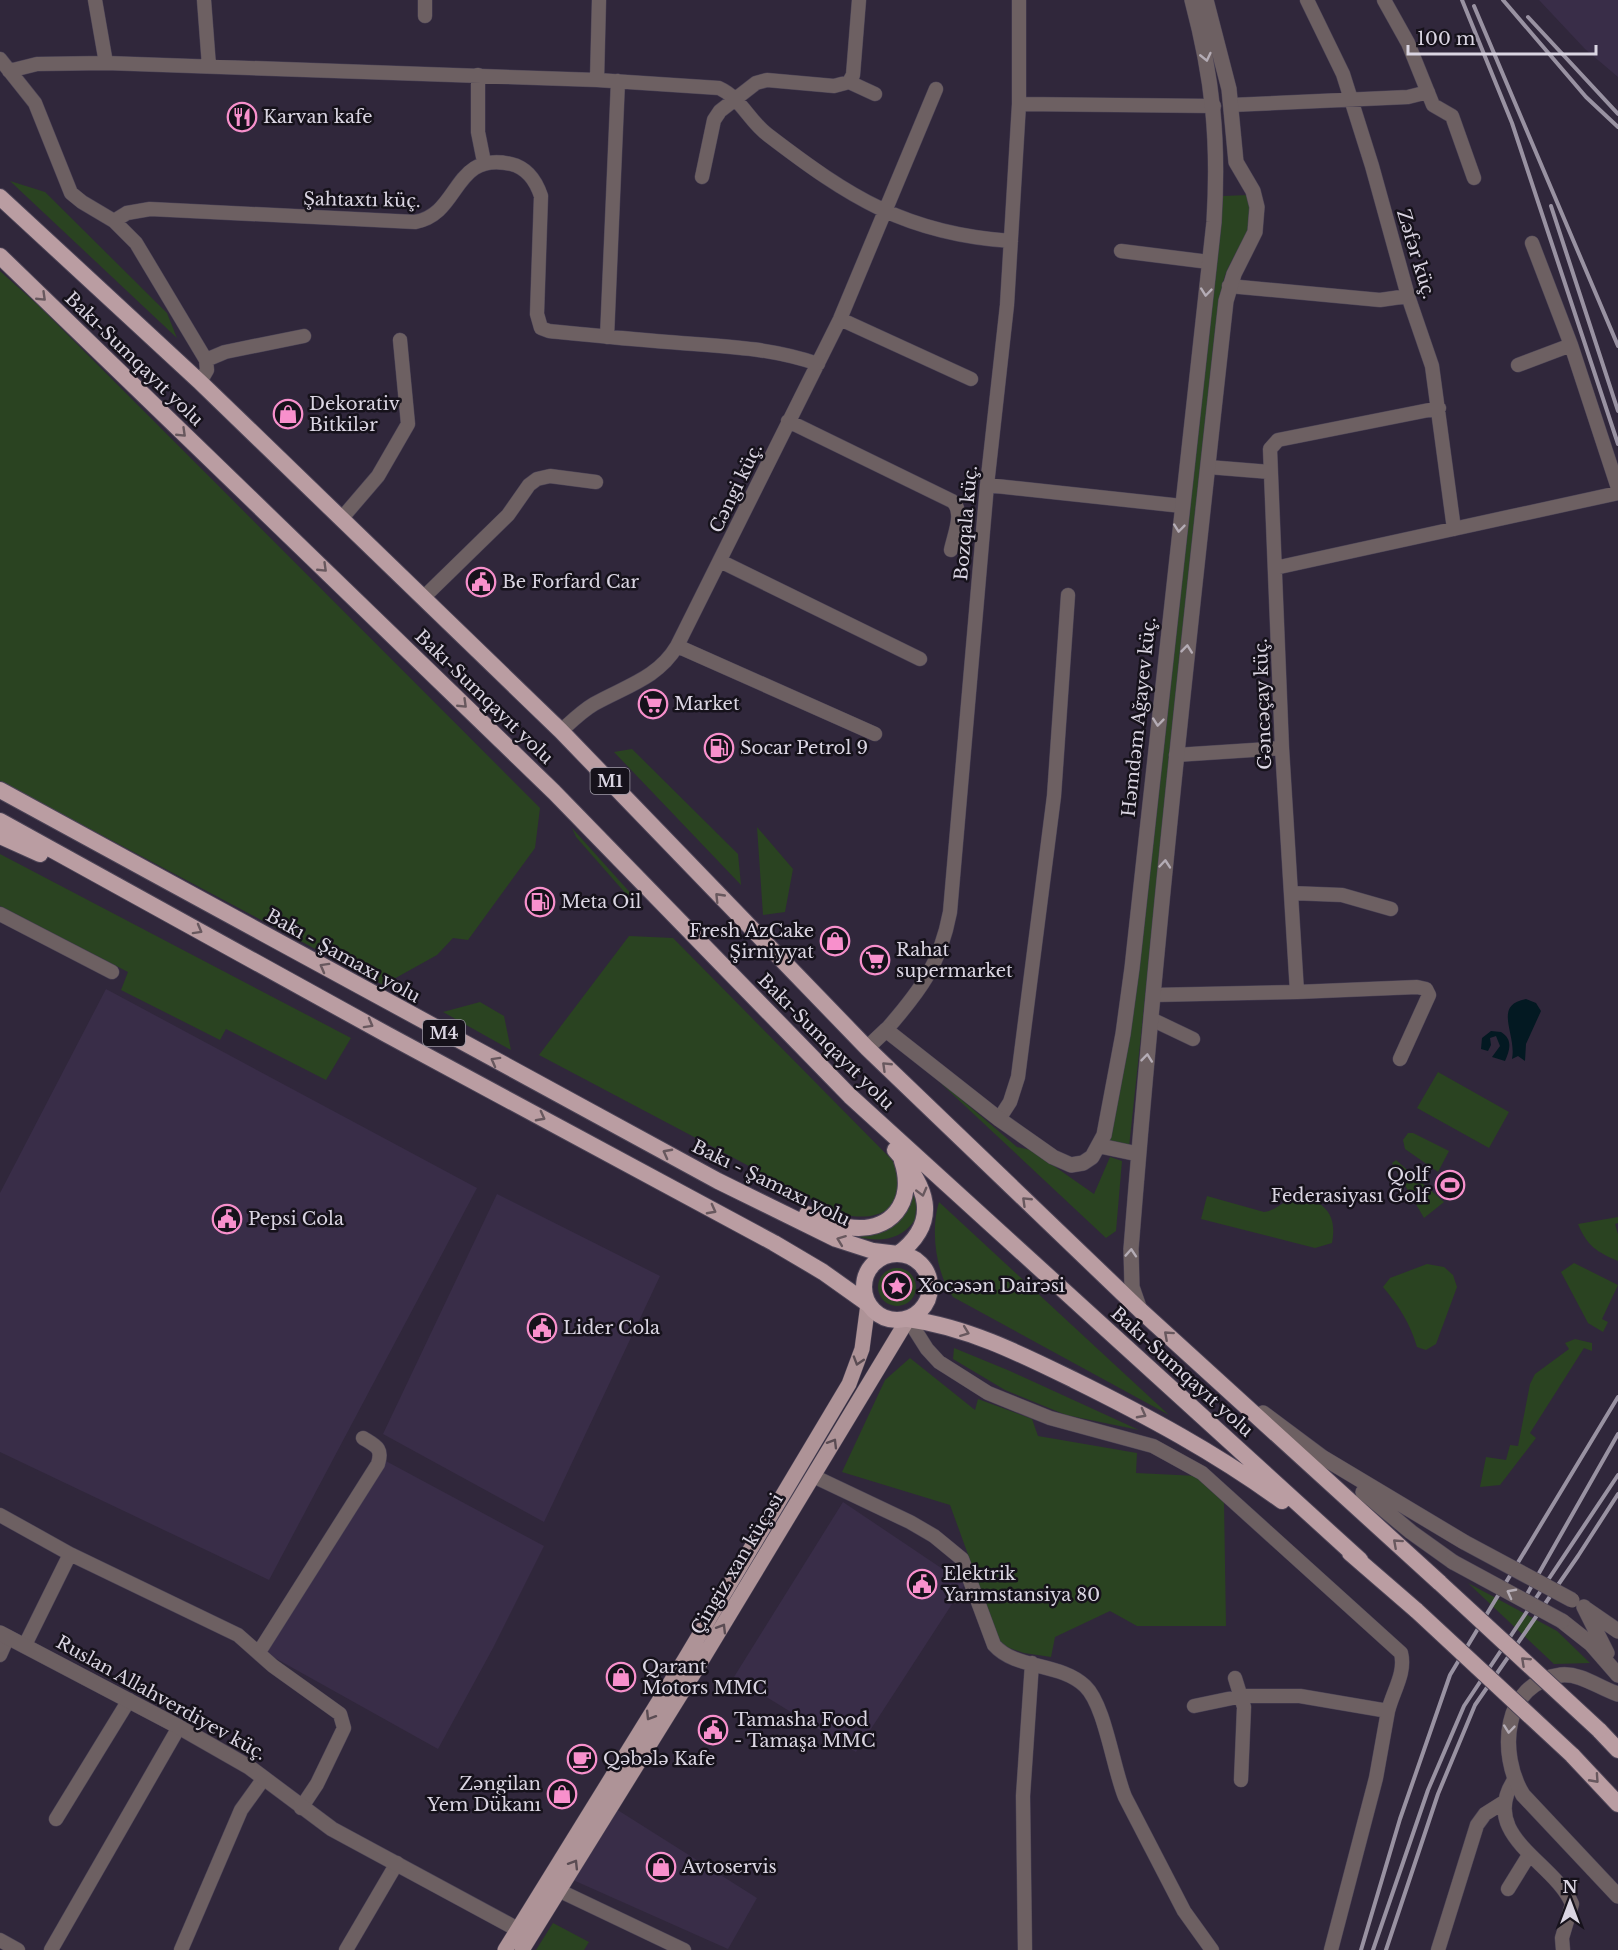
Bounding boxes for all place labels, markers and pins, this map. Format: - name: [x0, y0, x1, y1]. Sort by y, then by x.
- restaurant icon: Karvan kafe: [226, 101, 258, 133]
- place label: Karvan kafe: [263, 106, 373, 128]
- place label: Dekorativ Bitkilər: [309, 393, 400, 436]
- shop icon: Dekorativ Bitkilər: [272, 398, 304, 430]
- public building icon: Be Forfard Car: [465, 566, 497, 598]
- place label: Be Forfard Car: [502, 571, 639, 593]
- supermarket icon: Market: [637, 688, 669, 720]
- place label: Market: [674, 693, 740, 715]
- fuel station icon: Socar Petrol 9: [703, 732, 735, 764]
- place label: Socar Petrol 9: [740, 737, 868, 759]
- fuel station icon: Meta Oil: [524, 886, 556, 918]
- place label: Meta Oil: [561, 891, 641, 913]
- place label: Fresh AzCake Şirniyyat: [689, 920, 814, 963]
- shop icon: Fresh AzCake Şirniyyat: [819, 925, 851, 957]
- place label: Rahat supermarket: [896, 939, 1013, 982]
- supermarket icon: Rahat supermarket: [859, 944, 891, 976]
- place label: Qolf Federasiyası Golf: [1271, 1164, 1432, 1207]
- sports icon: Qolf Federasiyası Golf: [1434, 1169, 1466, 1201]
- public building icon: Pepsi Cola: [211, 1203, 243, 1235]
- place label: Pepsi Cola: [248, 1208, 344, 1230]
- place icon: Xocəsən Dairəsi: [881, 1270, 913, 1302]
- place label: Xocəsən Dairəsi: [918, 1275, 1065, 1297]
- public building icon: Lider Cola: [526, 1312, 558, 1344]
- place label: Lider Cola: [563, 1317, 660, 1339]
- place label: Elektrik Yarımstansiya 80: [942, 1563, 1100, 1606]
- public building icon: Elektrik Yarımstansiya 80: [906, 1568, 938, 1600]
- place label: Qarant Motors MMC: [642, 1656, 767, 1699]
- shop icon: Qarant Motors MMC: [605, 1661, 637, 1693]
- place label: Tamasha Food - Tamaşa MMC: [734, 1709, 875, 1752]
- public building icon: Tamasha Food - Tamaşa MMC: [697, 1714, 729, 1746]
- cafe icon: Qəbələ Kafe: [566, 1743, 598, 1775]
- place label: Qəbələ Kafe: [603, 1748, 715, 1770]
- place label: Zəngilan Yem Dükanı: [426, 1773, 541, 1816]
- shop icon: Zəngilan Yem Dükanı: [546, 1778, 578, 1810]
- shop icon: Avtoservis: [645, 1851, 677, 1883]
- place label: Avtoservis: [681, 1856, 777, 1878]

